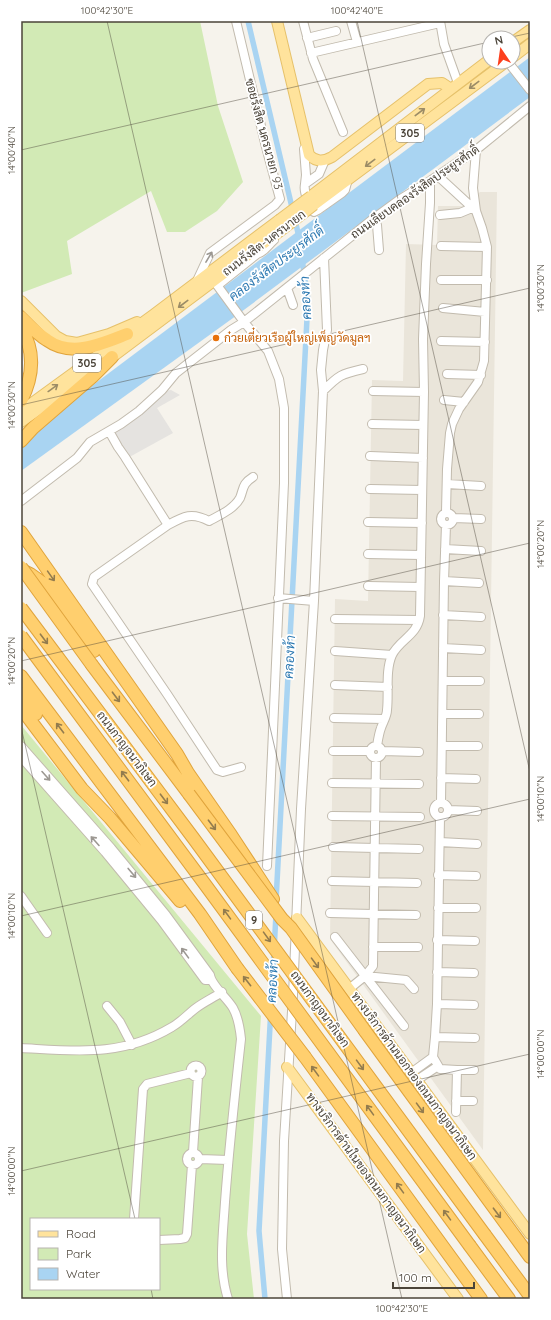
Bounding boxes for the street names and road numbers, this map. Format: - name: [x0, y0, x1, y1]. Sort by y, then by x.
- street label: ซอยรังสิต นครนายก 93: [242, 77, 287, 191]
- road number: 305: [396, 124, 424, 142]
- street label: ถนนเลียบคลองรังสิตประยูรศักดิ์: [345, 139, 483, 243]
- street label: ถนนรังสิต-นครนายก: [219, 206, 308, 279]
- road number: 305: [73, 354, 101, 372]
- street label: ถนนกาญจนาภิเษก: [94, 708, 161, 790]
- road number: 9: [246, 911, 262, 929]
- street label: ถนนกาญจนาภิเษก: [288, 967, 353, 1050]
- street label: ทางบริการด้านนอกของถนนกาญจนาภิเษก: [348, 989, 481, 1163]
- street label: ทางบริการด้านในของถนนกาญจนาภิเษก: [303, 1089, 430, 1256]

